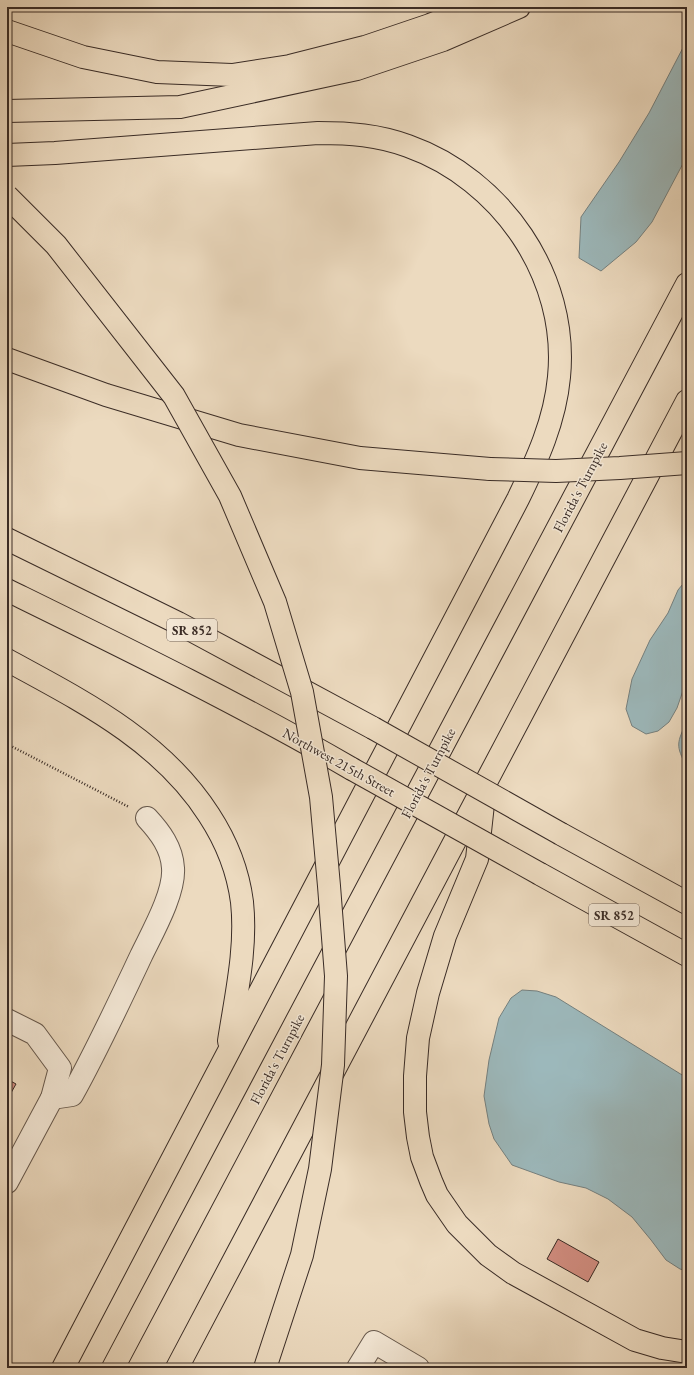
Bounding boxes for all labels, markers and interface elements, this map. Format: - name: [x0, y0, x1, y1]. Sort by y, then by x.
- street label: Florida's Turnpike: [549, 438, 612, 535]
- road number: SR 852: [167, 619, 217, 641]
- street label: Northwest 215th Street: [280, 724, 399, 801]
- street label: Florida's Turnpike: [397, 724, 460, 821]
- road number: SR 852: [589, 904, 639, 926]
- street label: Florida's Turnpike: [246, 1010, 309, 1107]

